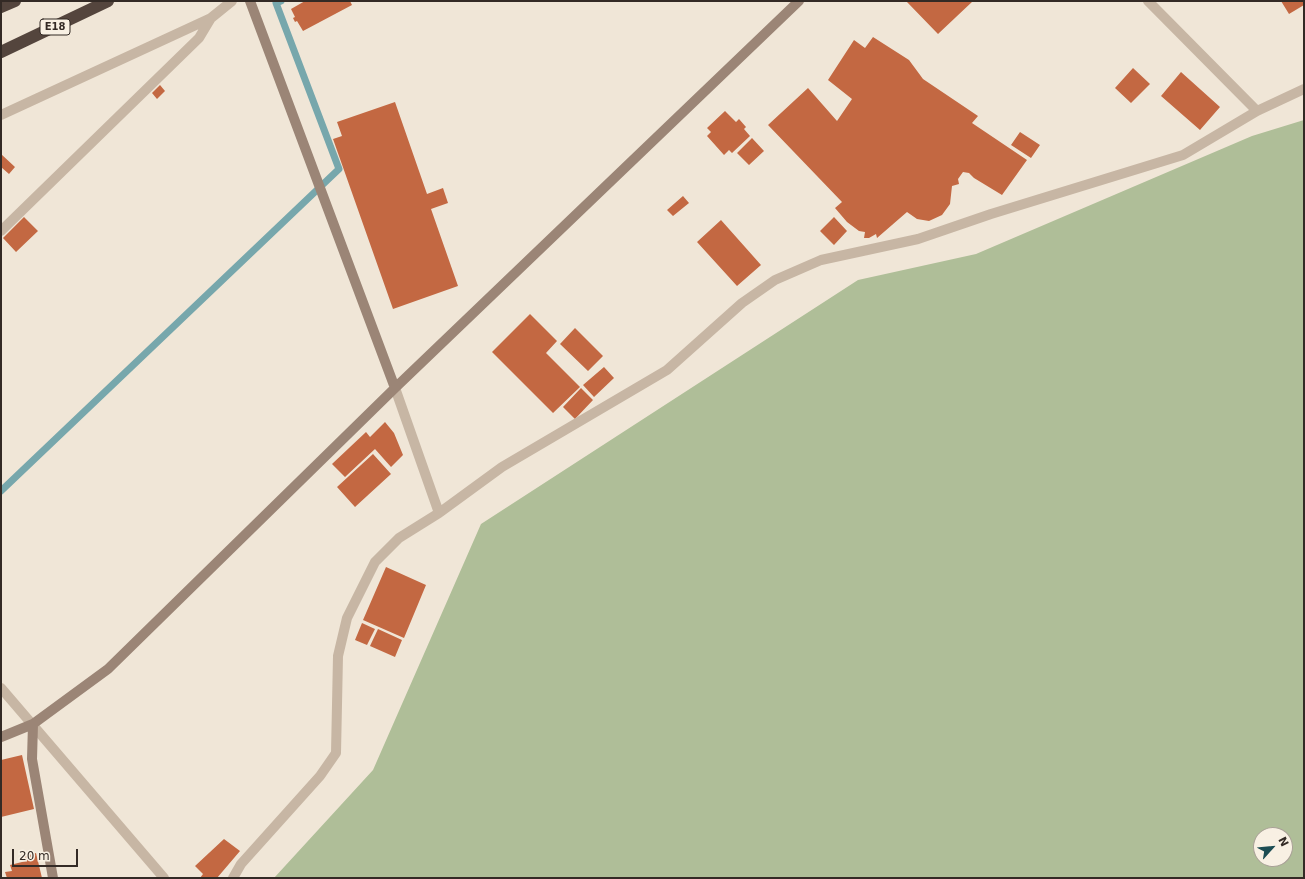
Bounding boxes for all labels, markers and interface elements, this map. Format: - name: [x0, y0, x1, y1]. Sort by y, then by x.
- road number: E18: [40, 19, 70, 35]
- north arrow: [1253, 827, 1293, 867]
- text: N: [1275, 835, 1291, 849]
- scale bar: [14, 841, 80, 867]
- text: 20 m: [19, 849, 50, 863]

